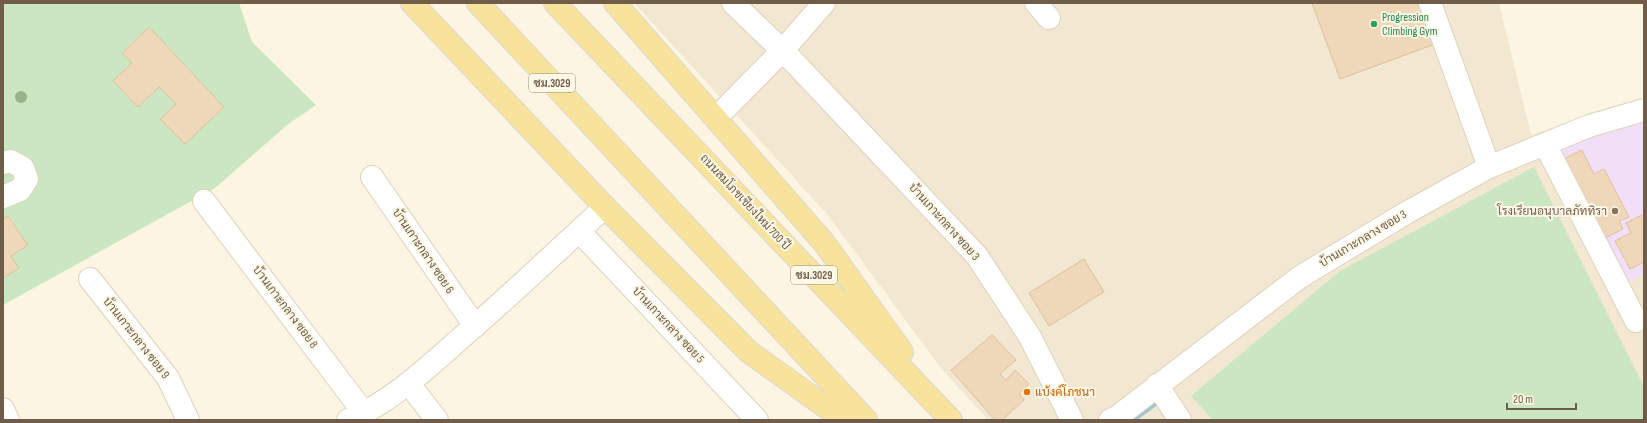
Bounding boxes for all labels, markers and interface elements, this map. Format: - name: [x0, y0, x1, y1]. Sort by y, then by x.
- place label: Progression Climbing Gym: [1382, 10, 1438, 39]
- marker: Progression Climbing Gym: [1369, 19, 1379, 29]
- road number: ชม.3029: [529, 74, 575, 92]
- street label: ถนนสมโภชเชียงใหม่ 700 ปี: [697, 150, 794, 253]
- street label: บ้านเกาะกลาง ซอย 3: [905, 180, 983, 264]
- place label: โรงเรียนอนุบาลภัททิรา: [1496, 203, 1607, 220]
- street label: บ้านเกาะกลาง ซอย 6: [389, 206, 457, 296]
- marker: โรงเรียนอนุบาลภัททิรา: [1610, 206, 1620, 216]
- street label: บ้านเกาะกลาง ซอย 3: [1317, 207, 1409, 271]
- street label: บ้านเกาะกลาง ซอย 8: [249, 263, 321, 351]
- road number: ชม.3029: [791, 266, 837, 284]
- street label: บ้านเกาะกลาง ซอย 5: [629, 284, 707, 367]
- street label: บ้านเกาะกลาง ซอย 9: [99, 294, 173, 382]
- place label: แบ้งค์โภชนา: [1035, 384, 1095, 400]
- scale bar: [1507, 385, 1576, 411]
- marker: แบ้งค์โภชนา: [1022, 387, 1032, 397]
- text: 20 m: [1513, 392, 1533, 407]

